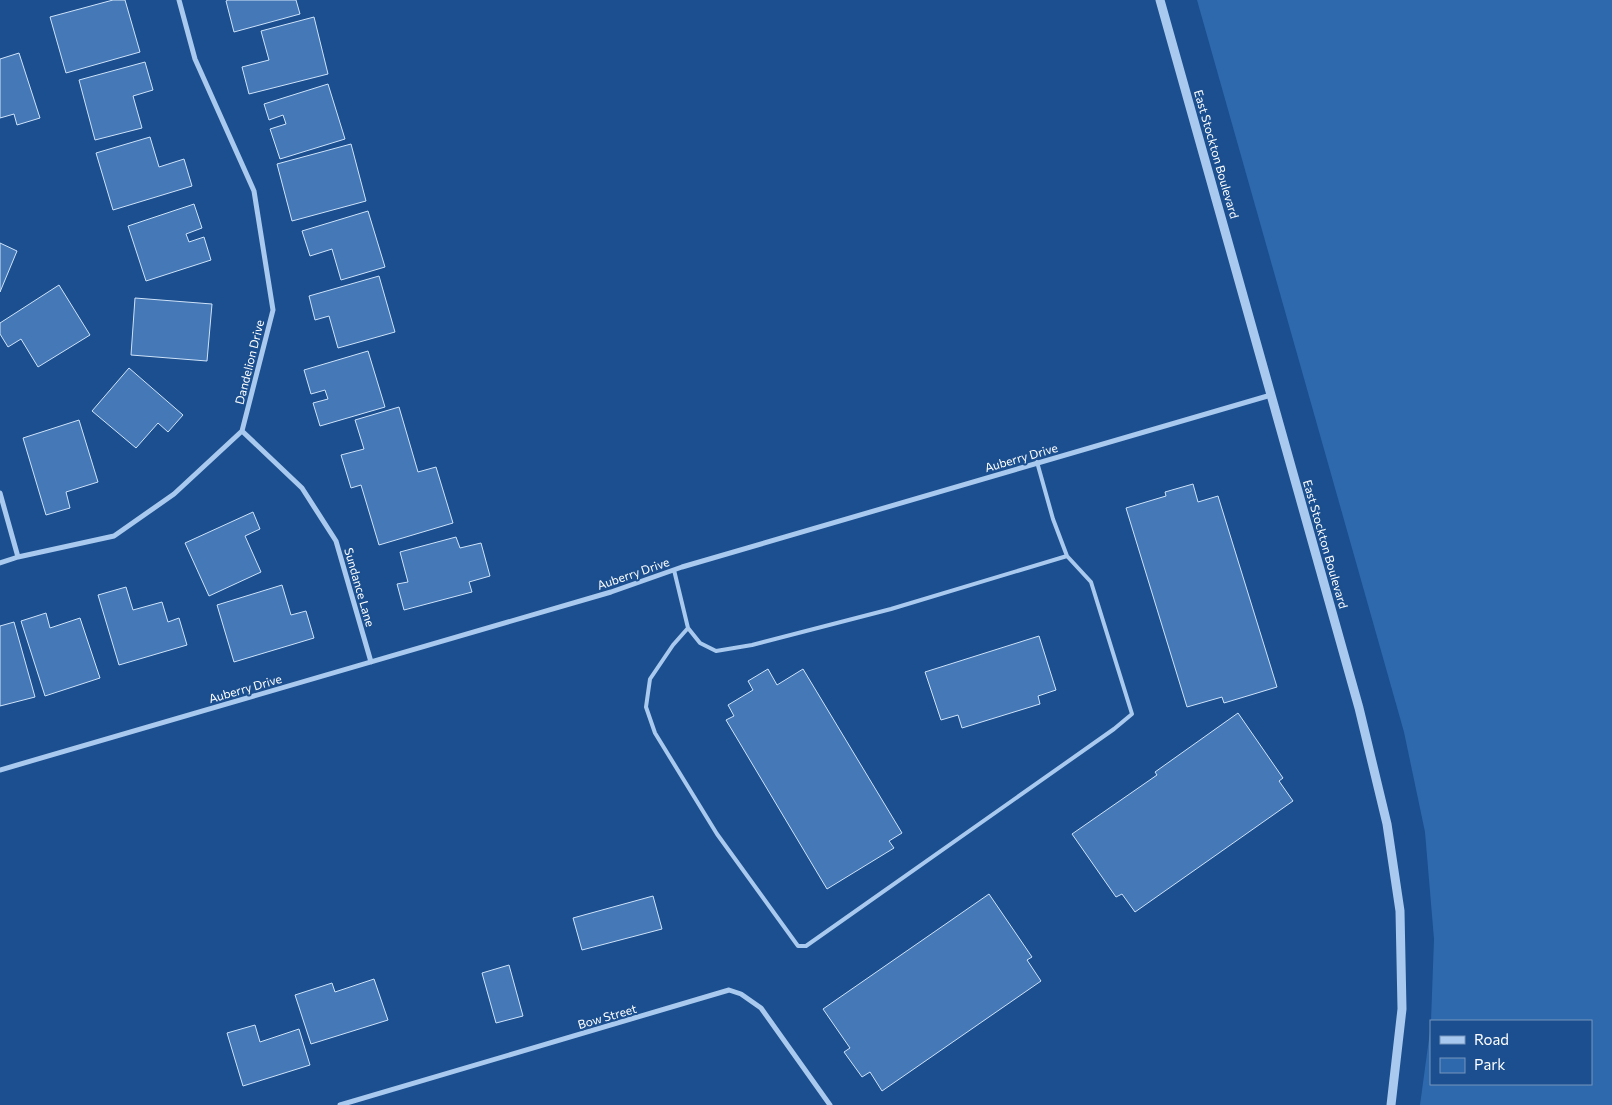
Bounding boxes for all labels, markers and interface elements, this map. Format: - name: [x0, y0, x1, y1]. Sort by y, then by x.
- street label: East Stockton Boulevard: [1192, 88, 1242, 220]
- street label: Dandelion Drive: [232, 318, 266, 406]
- street label: Auberry Drive: [983, 440, 1059, 474]
- street label: East Stockton Boulevard: [1301, 478, 1351, 610]
- street label: Sundance Lane: [342, 546, 378, 628]
- street label: Auberry Drive: [595, 554, 671, 592]
- street label: Auberry Drive: [207, 671, 283, 705]
- street label: Bow Street: [576, 1001, 638, 1031]
- legend: [1430, 1020, 1592, 1085]
- text: Road: [1474, 1030, 1509, 1048]
- text: Park: [1474, 1055, 1505, 1073]

